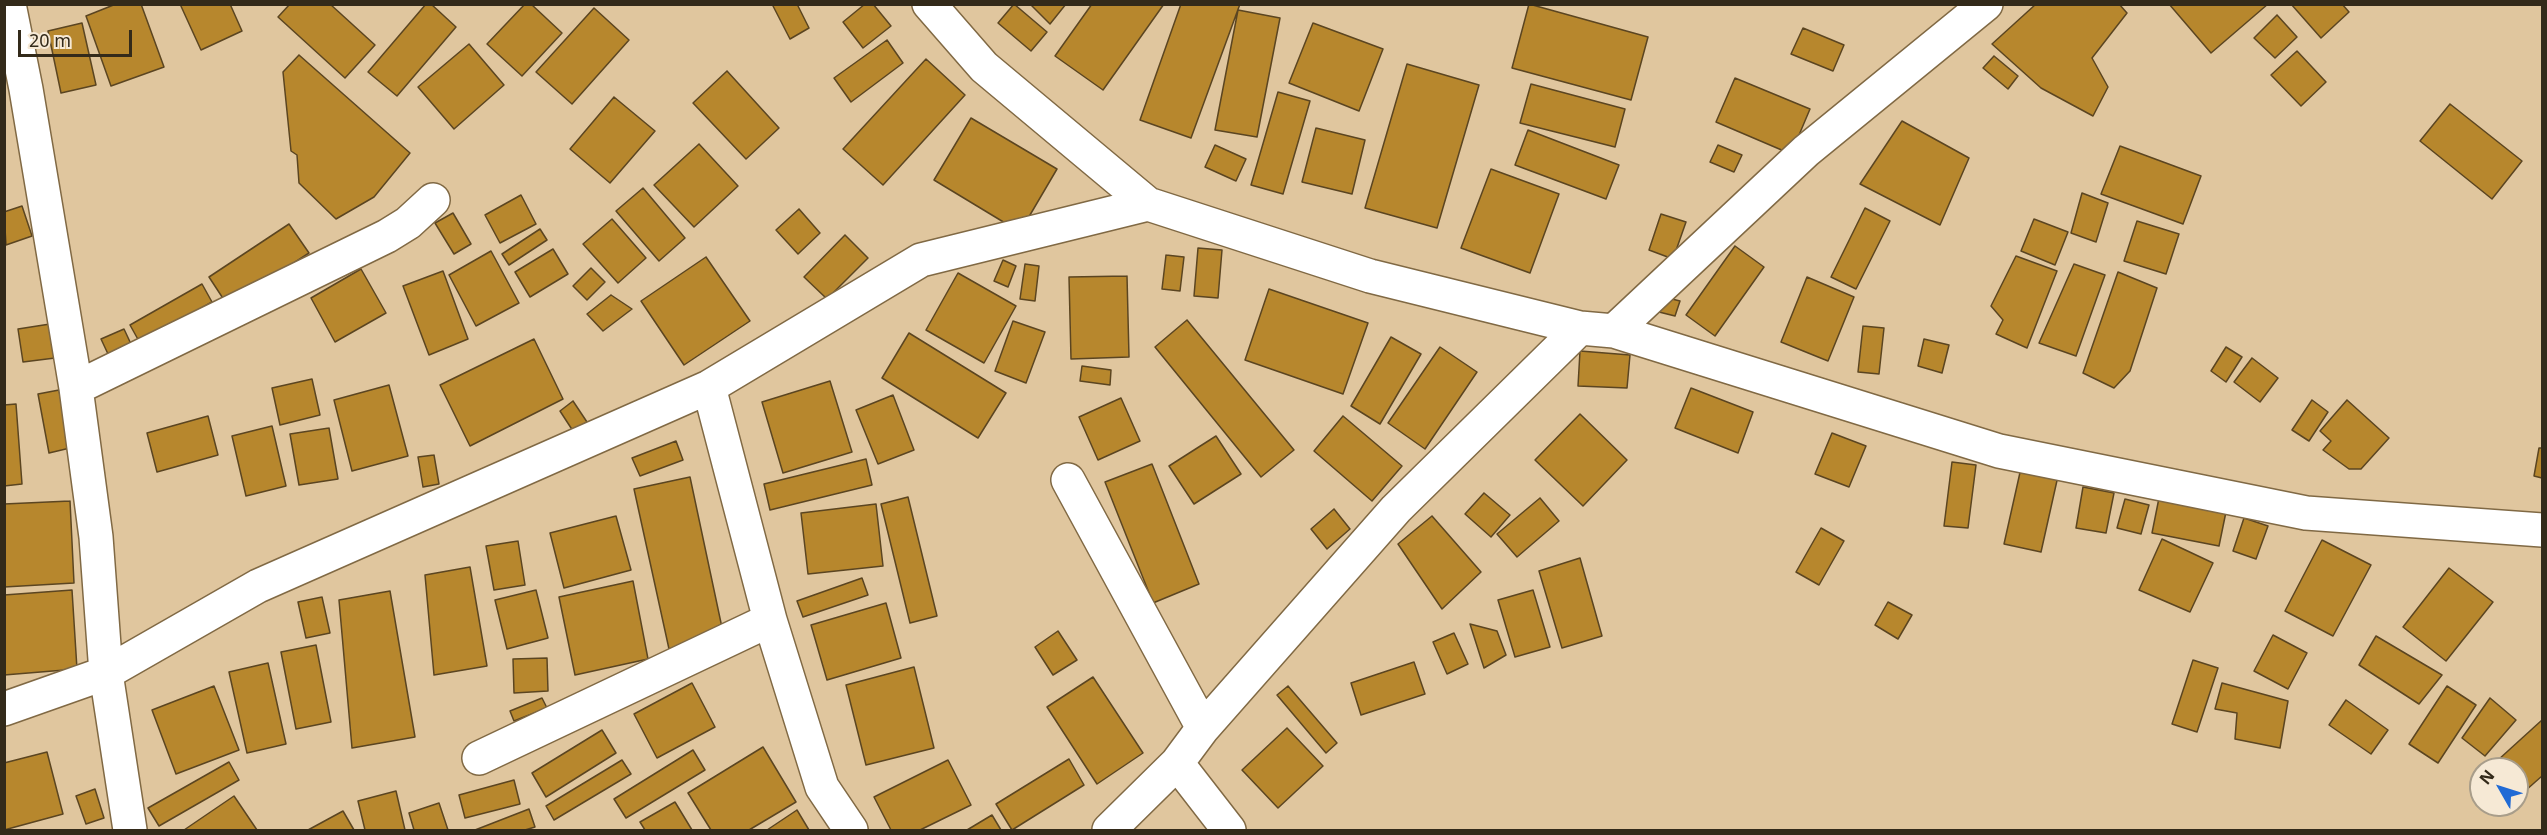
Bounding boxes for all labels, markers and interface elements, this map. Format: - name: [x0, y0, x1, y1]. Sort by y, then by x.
- scale bar: [21, 18, 135, 56]
- text: 20 m: [29, 28, 71, 52]
- north arrow: [2469, 757, 2529, 817]
- text: N: [2474, 765, 2499, 789]

